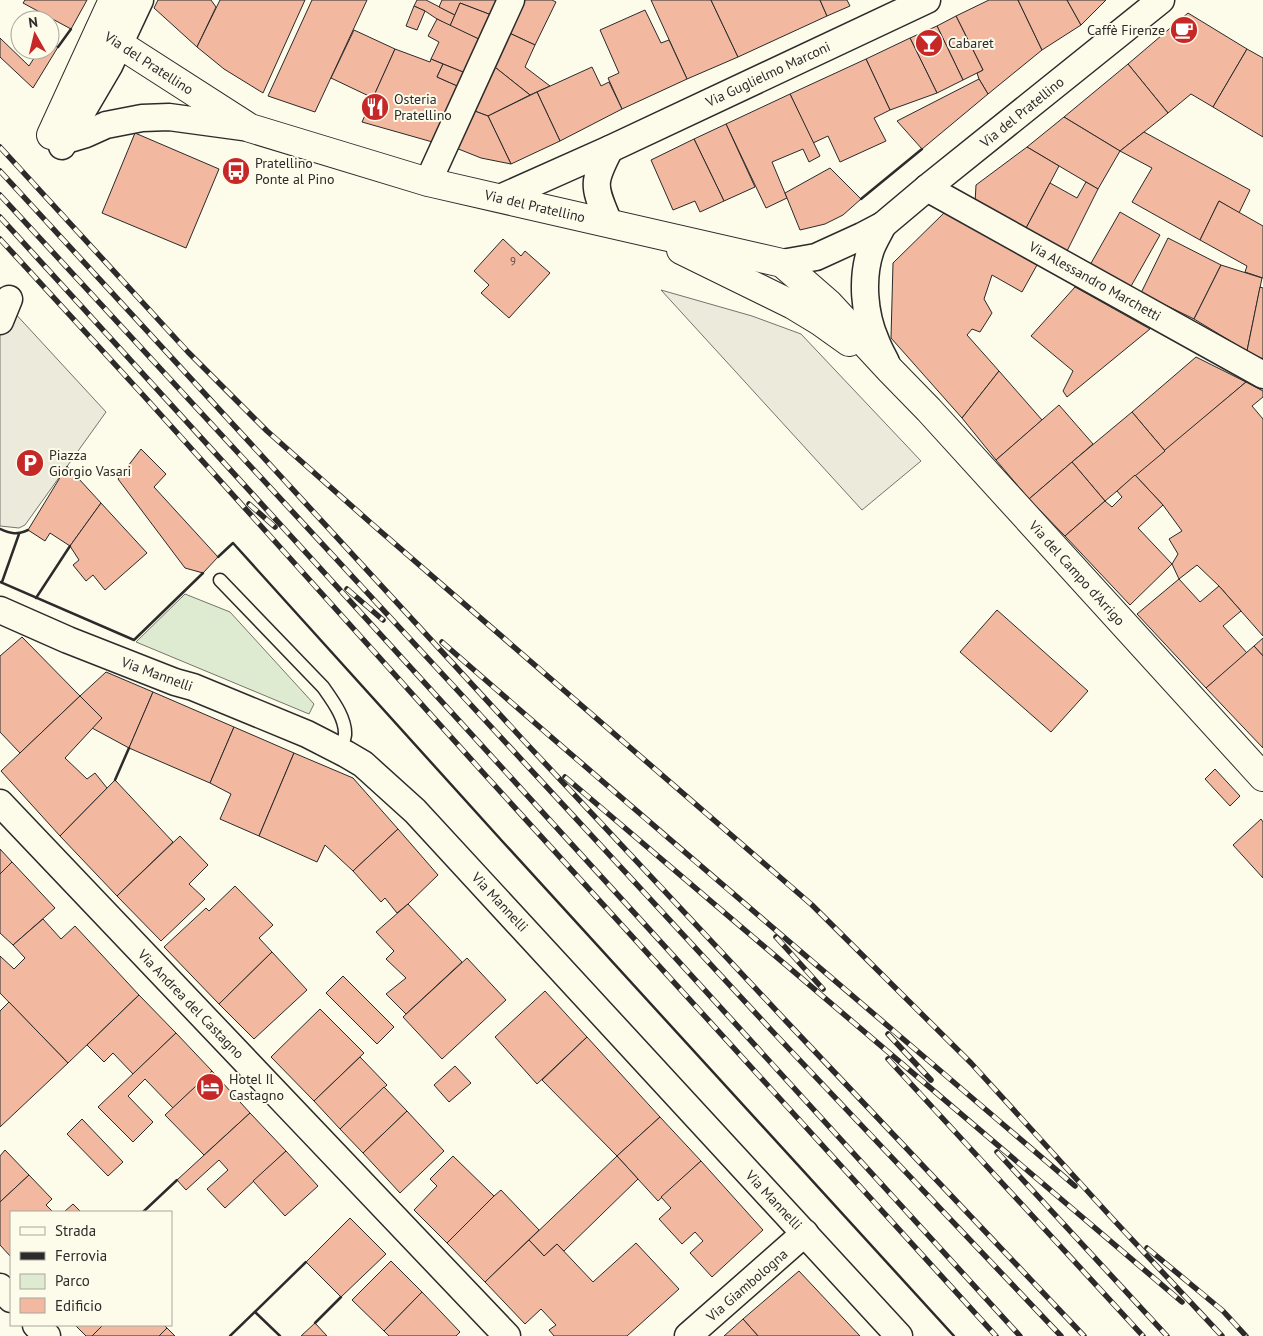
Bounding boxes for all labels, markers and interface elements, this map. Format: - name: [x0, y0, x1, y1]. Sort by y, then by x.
- north arrow: [10, 10, 60, 60]
- text: N: [27, 13, 39, 32]
- cafe icon: Caffè Firenze: [1169, 15, 1199, 45]
- place label: Caffè Firenze: [1087, 21, 1165, 39]
- street label: Via del Pratellino: [100, 27, 197, 99]
- bar icon: Cabaret: [914, 28, 944, 58]
- place label: Cabaret: [948, 34, 994, 52]
- street label: Via Guglielmo Marconi: [702, 37, 833, 111]
- street label: Via del Pratellino: [976, 73, 1068, 152]
- place label: Osteria Pratellino: [394, 90, 452, 124]
- restaurant icon: Osteria Pratellino: [360, 92, 390, 122]
- place label: Pratellino Ponte al Pino: [255, 154, 334, 188]
- bus stop icon: Pratellino Ponte al Pino: [221, 156, 251, 186]
- street label: Via del Pratellino: [482, 185, 587, 226]
- street label: Via Alessandro Marchetti: [1025, 237, 1164, 325]
- house number: 9: [510, 254, 516, 268]
- place label: Piazza Giorgio Vasari: [49, 446, 131, 480]
- parking icon: Piazza Giorgio Vasari: [15, 448, 45, 478]
- street label: Via del Campo d'Arrigo: [1024, 516, 1129, 629]
- street label: Via Mannelli: [118, 652, 195, 695]
- street label: Via Mannelli: [467, 868, 532, 935]
- street label: Via Andrea del Castagno: [133, 945, 248, 1063]
- place label: Hotel Il Castagno: [229, 1070, 284, 1104]
- hotel icon: Hotel Il Castagno: [195, 1072, 225, 1102]
- street label: Via Mannelli: [741, 1166, 806, 1233]
- legend: [10, 1211, 172, 1326]
- text: Strada: [55, 1221, 96, 1240]
- street label: Via Giambologna: [702, 1245, 791, 1326]
- text: Ferrovia: [55, 1246, 107, 1265]
- text: Parco: [55, 1271, 90, 1290]
- text: Edificio: [55, 1296, 102, 1315]

